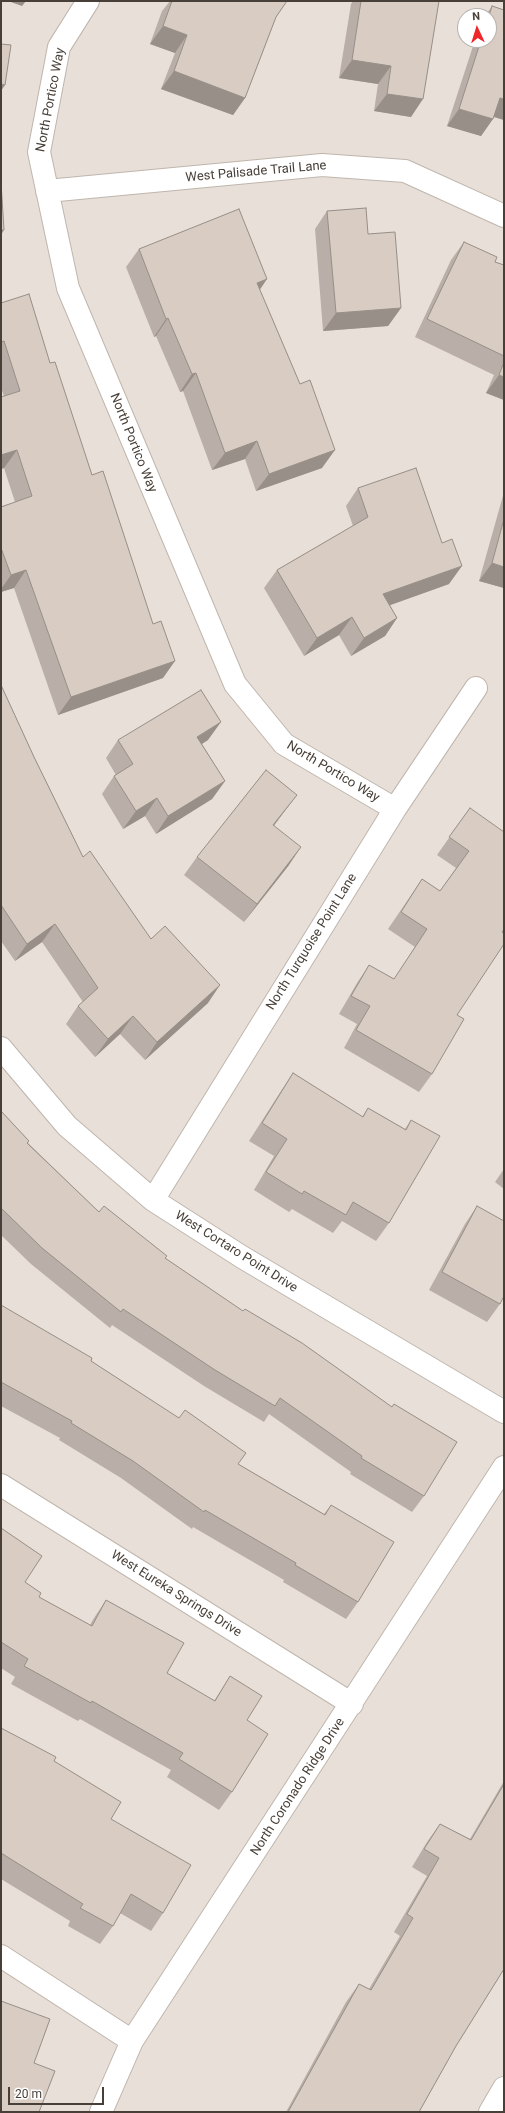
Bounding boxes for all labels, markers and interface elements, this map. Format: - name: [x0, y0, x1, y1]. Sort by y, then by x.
- north arrow: [457, 8, 497, 48]
- text: N: [472, 10, 481, 23]
- street label: North Portico Way: [33, 47, 69, 153]
- street label: West Palisade Trail Lane: [185, 158, 327, 186]
- street label: North Portico Way: [106, 391, 160, 495]
- street label: North Portico Way: [284, 738, 382, 806]
- street label: North Turquoise Point Lane: [263, 871, 361, 1013]
- street label: West Cortaro Point Drive: [172, 1208, 300, 1296]
- street label: West Eureka Springs Drive: [108, 1547, 244, 1641]
- street label: North Coronado Ridge Drive: [248, 1715, 348, 1859]
- scale bar: [10, 2079, 106, 2105]
- text: 20 m: [15, 2087, 42, 2101]

